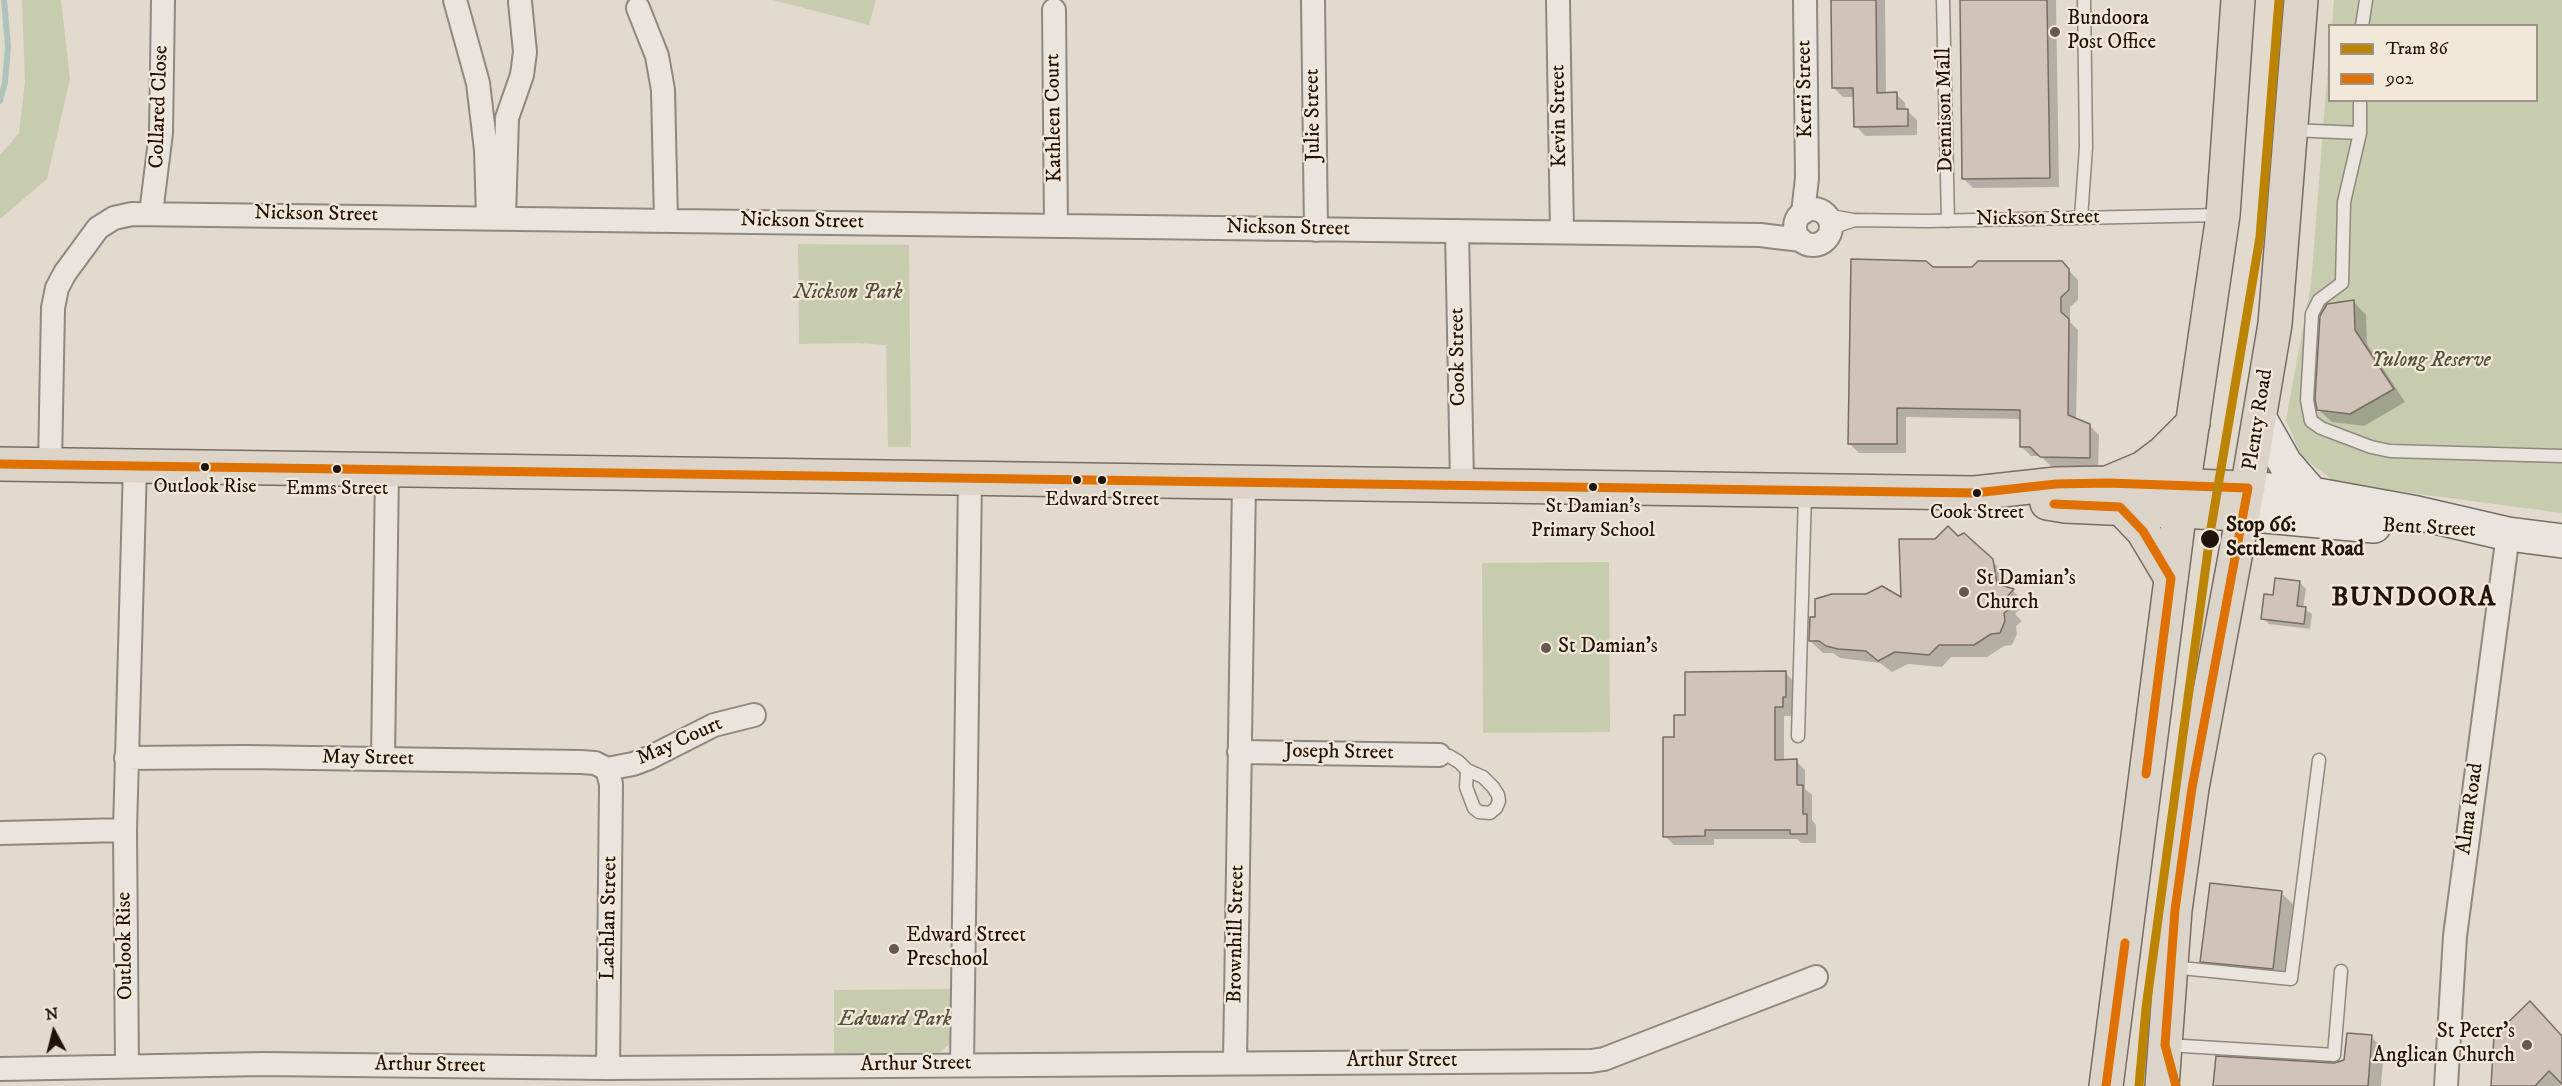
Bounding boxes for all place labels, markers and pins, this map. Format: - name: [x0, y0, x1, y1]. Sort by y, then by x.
- place label: Bundoora Post Office: [2067, 7, 2156, 57]
- marker: Bundoora Post Office: [2048, 25, 2062, 39]
- marker: Outlook Rise: [199, 461, 211, 473]
- marker: Emms Street: [331, 463, 343, 475]
- unlabelled marker: [1071, 474, 1083, 486]
- marker: Edward Street: [1096, 474, 1108, 486]
- place label: Outlook Rise: [153, 476, 257, 500]
- place label: Emms Street: [286, 478, 388, 502]
- marker: St Damian’s Primary School: [1587, 481, 1599, 493]
- marker: Cook Street: [1971, 487, 1983, 499]
- place label: Edward Street: [1045, 489, 1159, 513]
- place label: St Damian’s Primary School: [1531, 496, 1655, 543]
- place label: Cook Street: [1930, 502, 2024, 526]
- place label: Stop 66: Settlement Road: [2226, 514, 2364, 564]
- marker: Stop 66: Settlement Road: [2199, 528, 2221, 550]
- place label: St Damian's Church: [1976, 567, 2076, 617]
- marker: St Damian's Church: [1957, 585, 1971, 599]
- place label: St Damian's: [1558, 635, 1658, 661]
- marker: St Damian's: [1539, 641, 1553, 655]
- place label: Edward Street Preschool: [906, 924, 1026, 974]
- marker: Edward Street Preschool: [887, 942, 901, 956]
- place label: St Peter’s Anglican Church: [2372, 1020, 2515, 1070]
- marker: St Peter’s Anglican Church: [2520, 1038, 2534, 1052]

